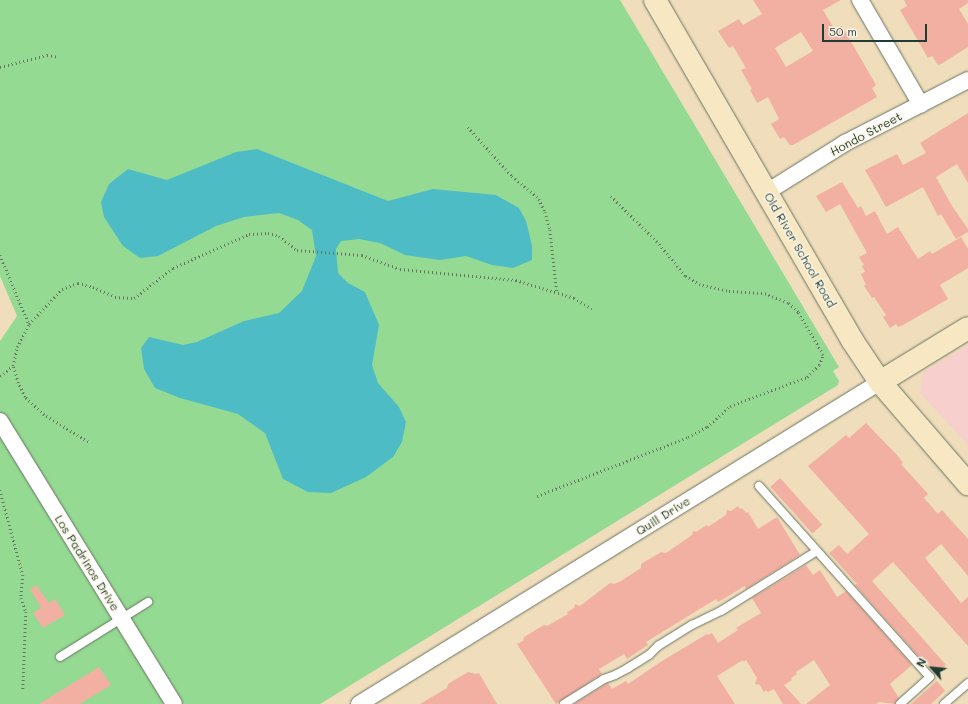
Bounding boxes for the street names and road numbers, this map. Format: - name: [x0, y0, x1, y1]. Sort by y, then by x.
- street label: Hondo Street: [828, 109, 904, 159]
- street label: Old River School Road: [761, 190, 839, 310]
- street label: Quill Drive: [633, 494, 693, 538]
- street label: Los Padrinos Drive: [52, 512, 122, 614]

